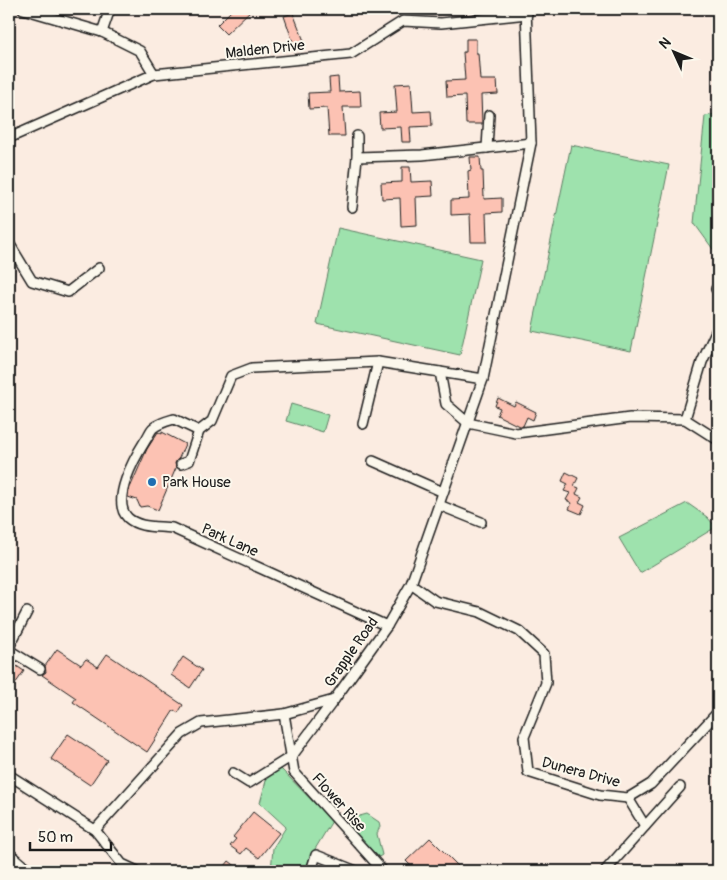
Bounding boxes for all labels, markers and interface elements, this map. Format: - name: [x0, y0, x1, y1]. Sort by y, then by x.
- north arrow: [650, 28, 700, 78]
- text: N: [656, 34, 674, 53]
- street label: Malden Drive: [224, 36, 306, 63]
- place label: Park House: [162, 473, 231, 492]
- marker: Park House: [146, 476, 158, 488]
- street label: Park Lane: [198, 519, 262, 562]
- street label: Grapple Road: [320, 613, 383, 691]
- street label: Dunera Drive: [540, 753, 623, 792]
- street label: Flower Rise: [307, 769, 370, 836]
- scale bar: [30, 820, 111, 852]
- text: 50 m: [38, 828, 73, 847]

